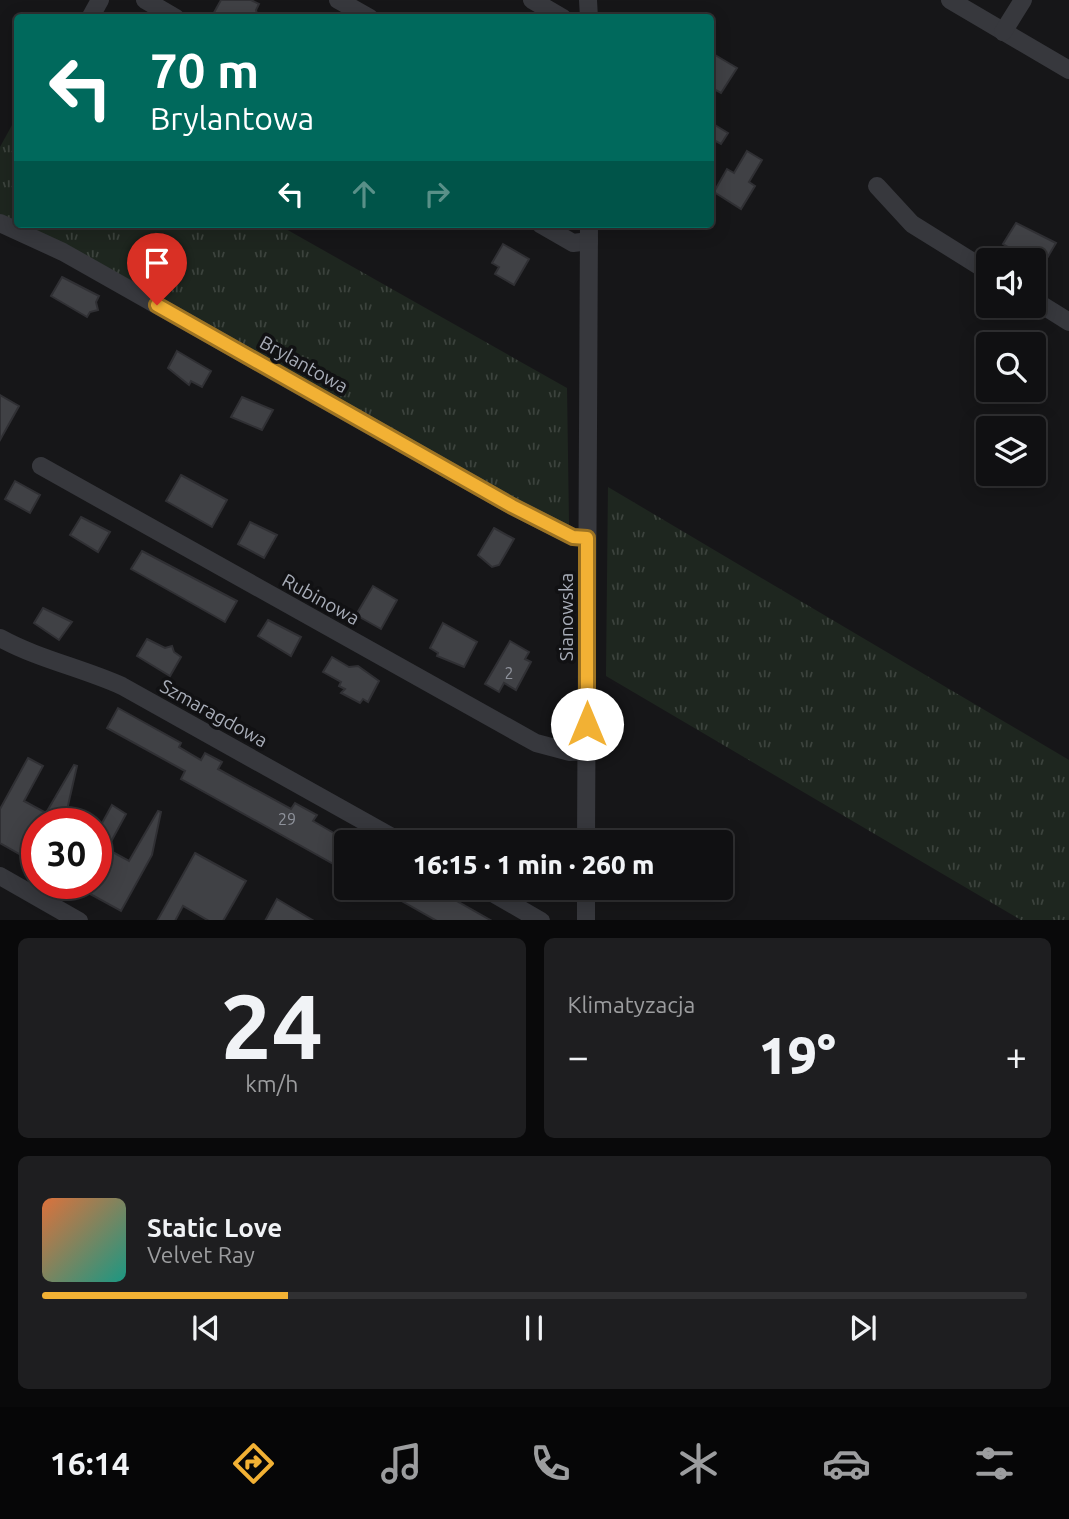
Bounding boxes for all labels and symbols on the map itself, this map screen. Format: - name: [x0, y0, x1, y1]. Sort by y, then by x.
- pin: [127, 233, 187, 305]
- street label: Brylantowa: [256, 331, 352, 397]
- street label: Rubinowa: [279, 569, 363, 629]
- street label: Sianowska: [555, 573, 577, 661]
- house number: 2: [504, 664, 514, 682]
- street label: Szmaragdowa: [156, 674, 272, 752]
- position arrow: [550, 687, 624, 761]
- speed limit sign: 30: [21, 808, 112, 899]
- house number: 29: [278, 810, 296, 828]

